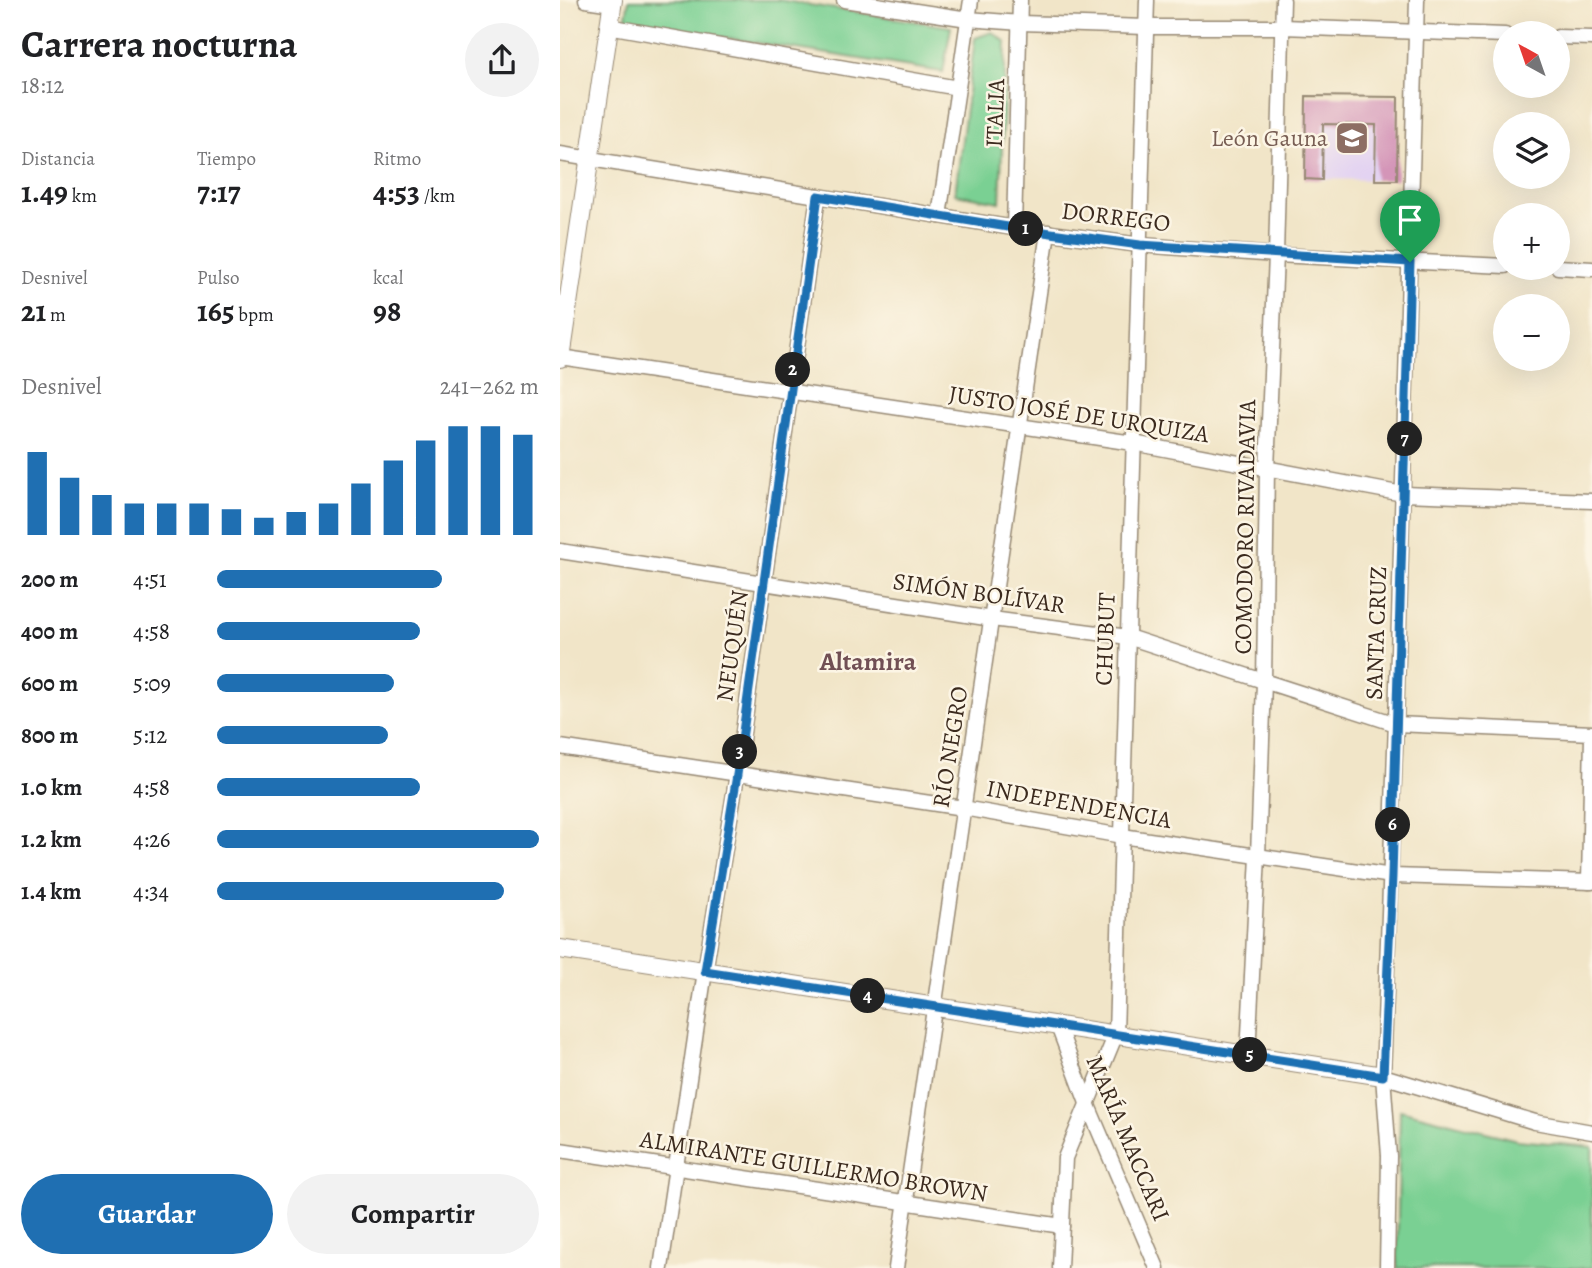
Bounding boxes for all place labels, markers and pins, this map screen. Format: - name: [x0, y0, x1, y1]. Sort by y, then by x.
- school or university icon: León Gauna: [1333, 119, 1371, 157]
- place label: León Gauna: [1211, 122, 1329, 154]
- pin: [1380, 190, 1440, 262]
- pin: 1: [1008, 212, 1044, 246]
- pin: 2: [776, 352, 810, 388]
- pin: 7: [1388, 422, 1422, 457]
- pin: 3: [722, 734, 758, 770]
- pin: 6: [1376, 808, 1410, 842]
- pin: 4: [850, 978, 886, 1014]
- pin: 5: [1232, 1038, 1268, 1072]

